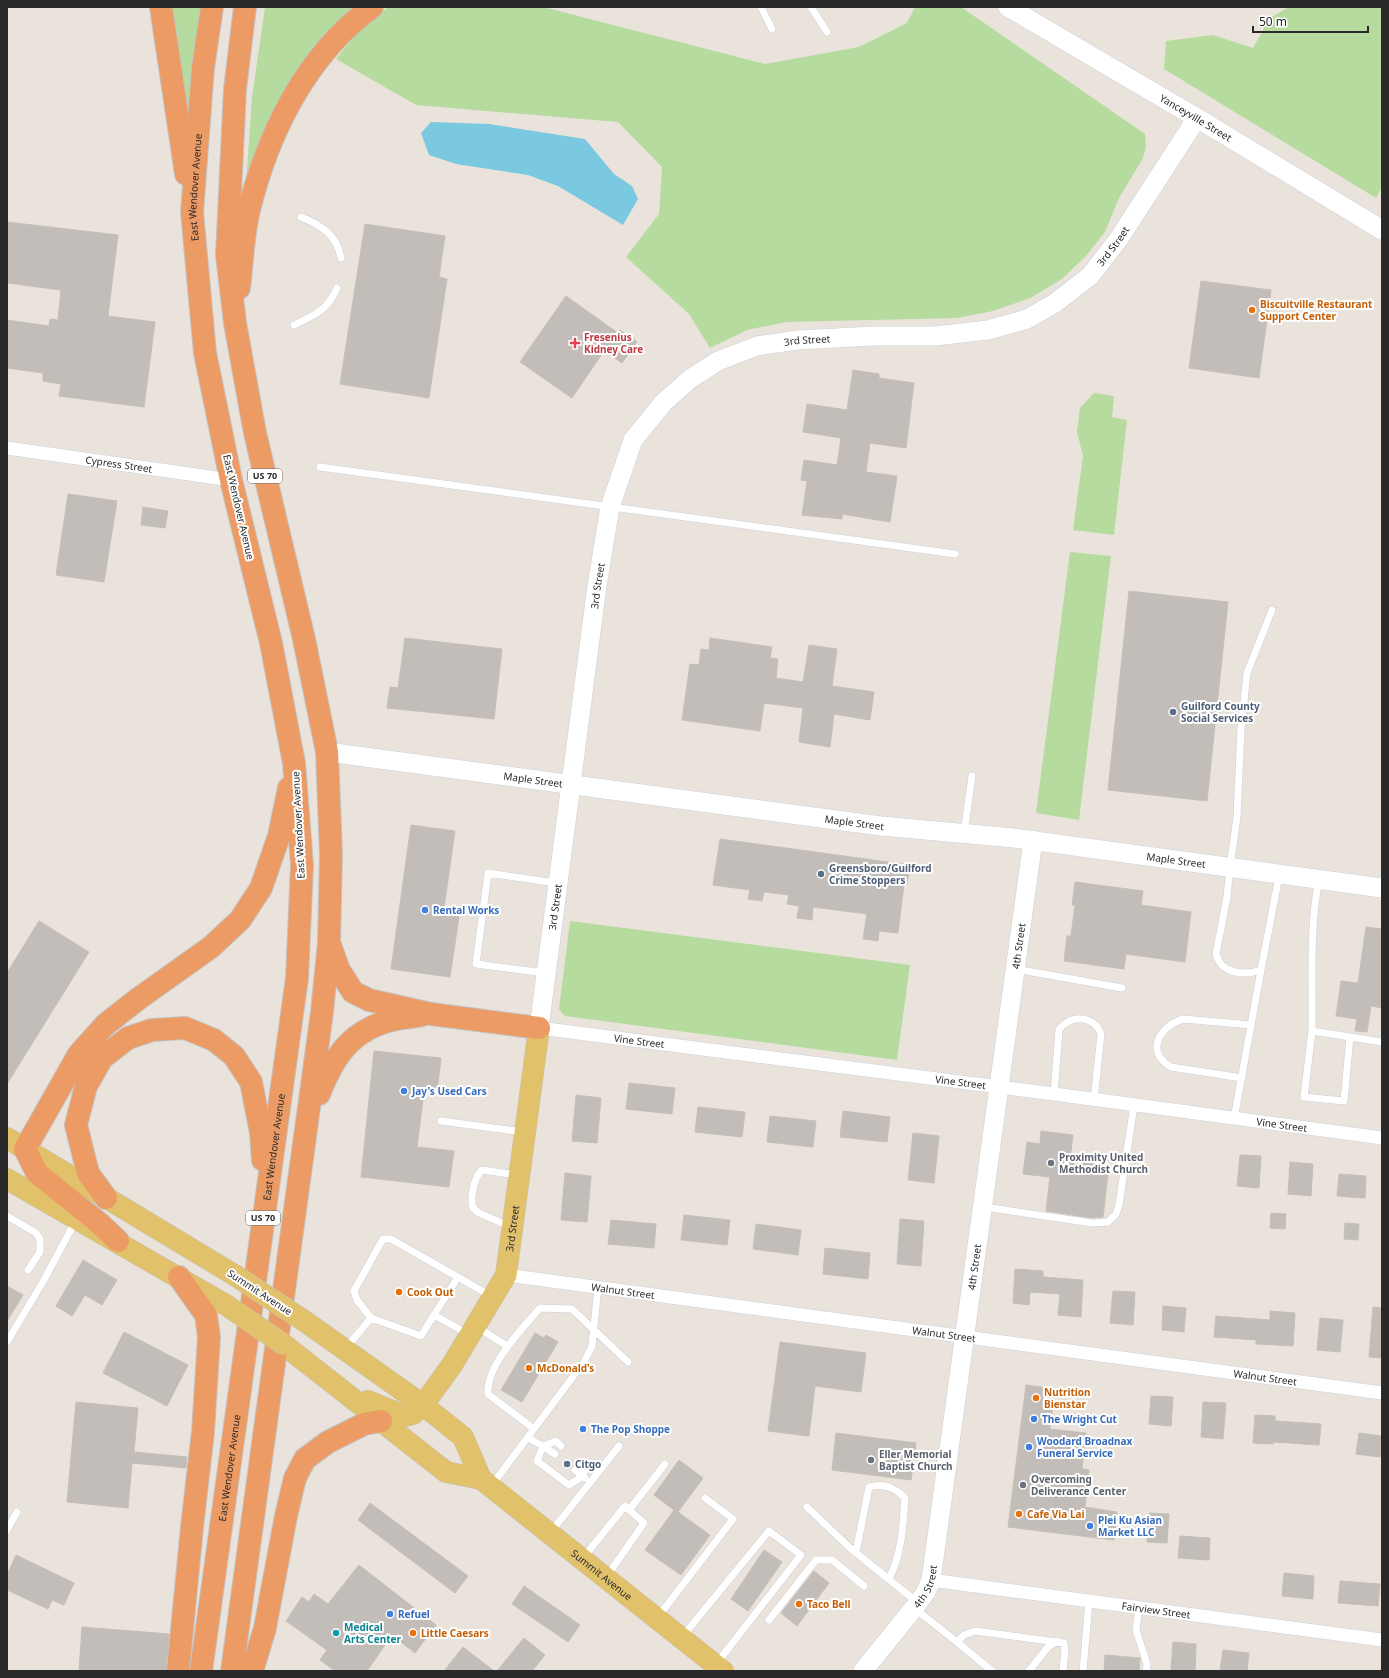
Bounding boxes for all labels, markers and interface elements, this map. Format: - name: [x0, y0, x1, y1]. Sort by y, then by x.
- scale bar: [1253, 8, 1368, 34]
- text: 50 m: [1259, 13, 1287, 30]
- street label: Yanceyville Street: [1157, 91, 1235, 145]
- street label: East Wendover Avenue: [185, 133, 205, 242]
- street label: 3rd Street: [1093, 223, 1132, 269]
- place label: Biscuitville Restaurant Support Center: [1260, 297, 1373, 323]
- marker: Biscuitville Restaurant Support Center: [1247, 305, 1257, 315]
- place label: Fresenius Kidney Care: [584, 330, 643, 356]
- street label: 3rd Street: [783, 331, 831, 349]
- marker: Fresenius Kidney Care: [569, 337, 581, 349]
- street label: Cypress Street: [85, 452, 154, 476]
- street label: East Wendover Avenue: [220, 453, 258, 561]
- road number: US 70: [248, 469, 282, 483]
- street label: 3rd Street: [587, 561, 608, 610]
- place label: Guilford County Social Services: [1181, 699, 1260, 725]
- marker: Guilford County Social Services: [1168, 707, 1178, 717]
- street label: Maple Street: [503, 769, 564, 790]
- street label: East Wendover Avenue: [288, 771, 308, 879]
- street label: Maple Street: [824, 812, 885, 833]
- street label: Maple Street: [1146, 849, 1207, 871]
- place label: Greensboro/Guilford Crime Stoppers: [829, 861, 932, 887]
- marker: Greensboro/Guilford Crime Stoppers: [816, 869, 826, 879]
- street label: 3rd Street: [545, 883, 565, 931]
- place label: Rental Works: [433, 903, 499, 917]
- marker: Rental Works: [420, 905, 430, 915]
- street label: 4th Street: [1008, 922, 1029, 970]
- street label: Vine Street: [613, 1031, 666, 1051]
- street label: Vine Street: [934, 1072, 987, 1092]
- place label: Jay's Used Cars: [411, 1084, 487, 1098]
- marker: Jay's Used Cars: [399, 1086, 409, 1096]
- street label: East Wendover Avenue: [259, 1092, 288, 1201]
- street label: Vine Street: [1256, 1114, 1308, 1135]
- place label: Proximity United Methodist Church: [1059, 1150, 1148, 1176]
- marker: Proximity United Methodist Church: [1046, 1158, 1056, 1168]
- street label: 3rd Street: [502, 1204, 522, 1252]
- road number: US 70: [246, 1211, 280, 1225]
- street label: 4th Street: [964, 1243, 984, 1291]
- street label: Summit Avenue: [225, 1266, 295, 1318]
- street label: Walnut Street: [590, 1280, 656, 1302]
- place label: Cook Out: [407, 1285, 454, 1299]
- marker: Cook Out: [394, 1287, 404, 1297]
- street label: Walnut Street: [911, 1323, 977, 1345]
- place label: McDonald's: [537, 1361, 594, 1375]
- marker: McDonald's: [524, 1363, 534, 1373]
- street label: Walnut Street: [1233, 1366, 1298, 1389]
- place label: Nutrition Bienstar: [1044, 1385, 1091, 1411]
- marker: Nutrition Bienstar: [1031, 1393, 1041, 1403]
- place label: The Wright Cut: [1042, 1412, 1118, 1426]
- street label: East Wendover Avenue: [215, 1413, 244, 1522]
- marker: The Wright Cut: [1029, 1414, 1039, 1424]
- place label: The Pop Shoppe: [591, 1422, 670, 1436]
- marker: The Pop Shoppe: [578, 1424, 588, 1434]
- place label: Woodard Broadnax Funeral Service: [1037, 1434, 1132, 1460]
- marker: Woodard Broadnax Funeral Service: [1024, 1442, 1034, 1452]
- place label: Eller Memorial Baptist Church: [879, 1447, 953, 1473]
- marker: Eller Memorial Baptist Church: [866, 1455, 876, 1465]
- place label: Citgo: [575, 1457, 601, 1471]
- marker: Citgo: [562, 1459, 572, 1469]
- place label: Overcoming Deliverance Center: [1031, 1472, 1127, 1498]
- marker: Overcoming Deliverance Center: [1018, 1480, 1028, 1490]
- place label: Cafe Via Lai: [1027, 1507, 1085, 1521]
- marker: Cafe Via Lai: [1014, 1509, 1024, 1519]
- place label: Plei Ku Asian Market LLC: [1098, 1513, 1162, 1539]
- marker: Plei Ku Asian Market LLC: [1085, 1521, 1095, 1531]
- street label: Summit Avenue: [568, 1546, 635, 1604]
- street label: 4th Street: [910, 1564, 940, 1611]
- place label: Taco Bell: [807, 1597, 851, 1611]
- street label: Fairview Street: [1121, 1598, 1192, 1621]
- marker: Taco Bell: [794, 1599, 804, 1609]
- place label: Refuel: [398, 1607, 430, 1621]
- marker: Refuel: [385, 1609, 395, 1619]
- place label: Medical Arts Center: [344, 1620, 402, 1646]
- place label: Little Caesars: [421, 1626, 489, 1640]
- marker: Medical Arts Center: [331, 1628, 341, 1638]
- marker: Little Caesars: [408, 1628, 418, 1638]

